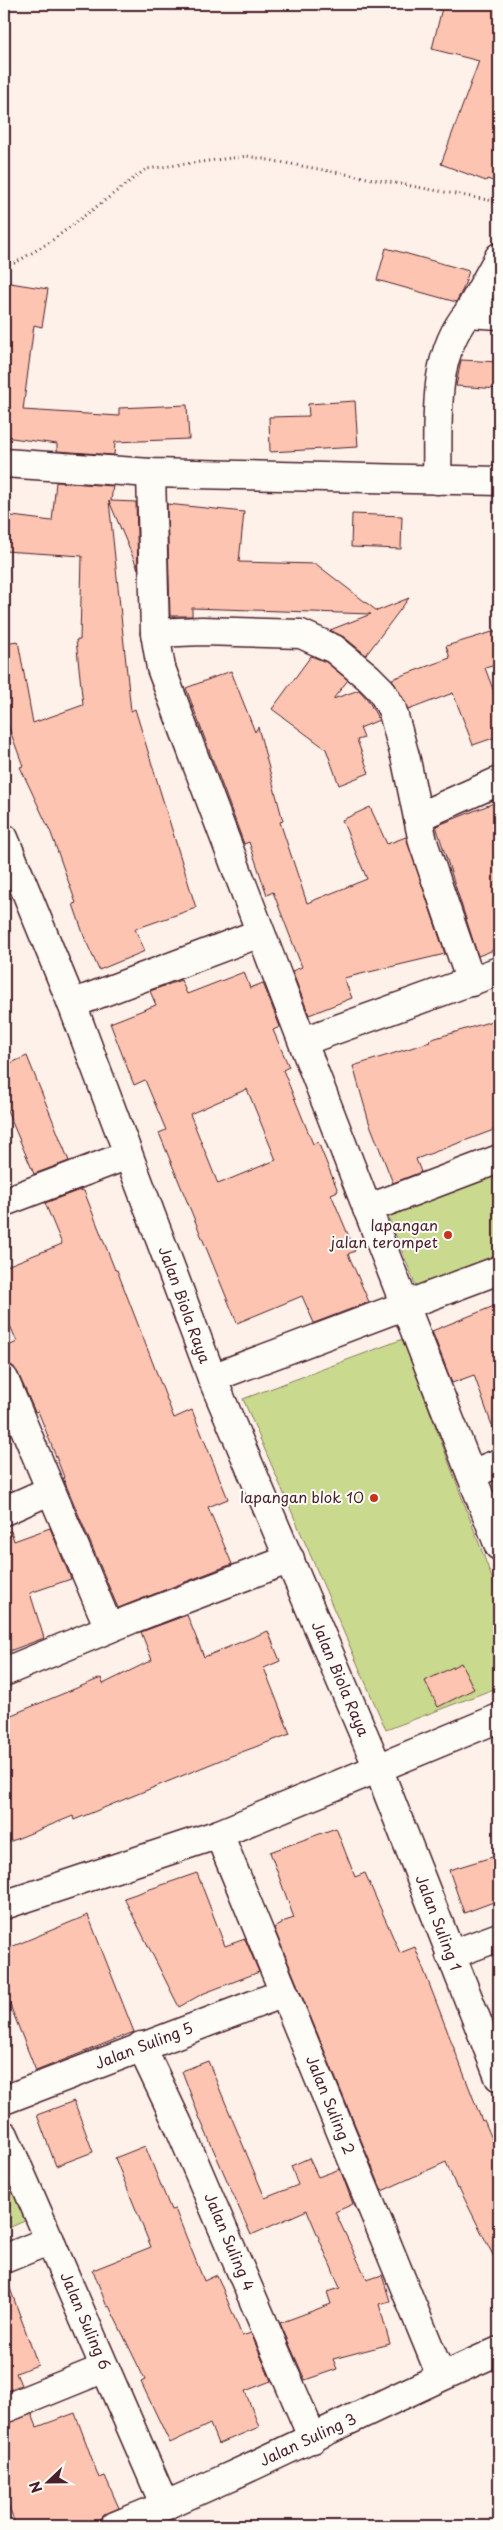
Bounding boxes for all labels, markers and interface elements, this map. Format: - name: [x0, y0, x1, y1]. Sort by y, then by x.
- place label: lapangan jalan terompet: [329, 1213, 438, 1253]
- marker: lapangan jalan terompet: [442, 1229, 454, 1241]
- street label: Jalan Biola Raya: [154, 1243, 218, 1367]
- place label: lapangan blok 10: [240, 1485, 364, 1508]
- marker: lapangan blok 10: [368, 1492, 380, 1504]
- street label: Jalan Biola Raya: [307, 1617, 376, 1740]
- street label: Jalan Suling 1: [411, 1871, 468, 1974]
- street label: Jalan Suling 5: [91, 2015, 196, 2074]
- street label: Jalan Suling 2: [301, 2051, 362, 2157]
- street label: Jalan Suling 4: [199, 2189, 261, 2294]
- street label: Jalan Suling 6: [55, 2268, 117, 2373]
- street label: Jalan Suling 3: [255, 2406, 360, 2471]
- north arrow: [22, 2458, 72, 2508]
- text: N: [24, 2478, 47, 2496]

